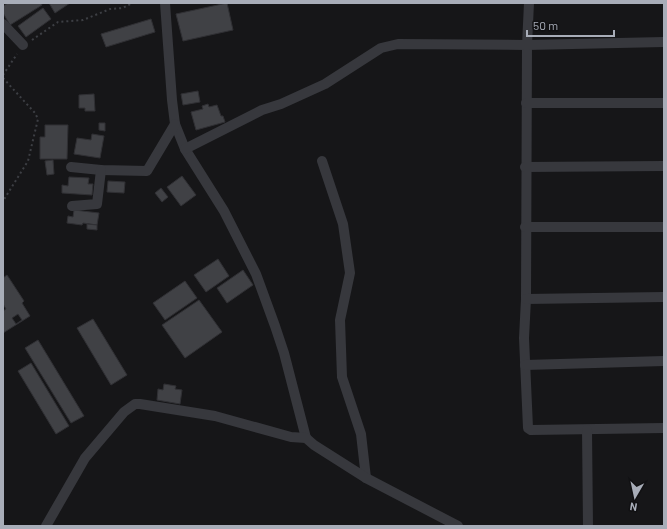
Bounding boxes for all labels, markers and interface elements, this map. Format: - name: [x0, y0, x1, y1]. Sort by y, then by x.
- scale bar: [527, 12, 614, 38]
- text: 50 m: [533, 18, 558, 32]
- north arrow: [615, 477, 655, 517]
- text: N: [629, 500, 638, 514]

